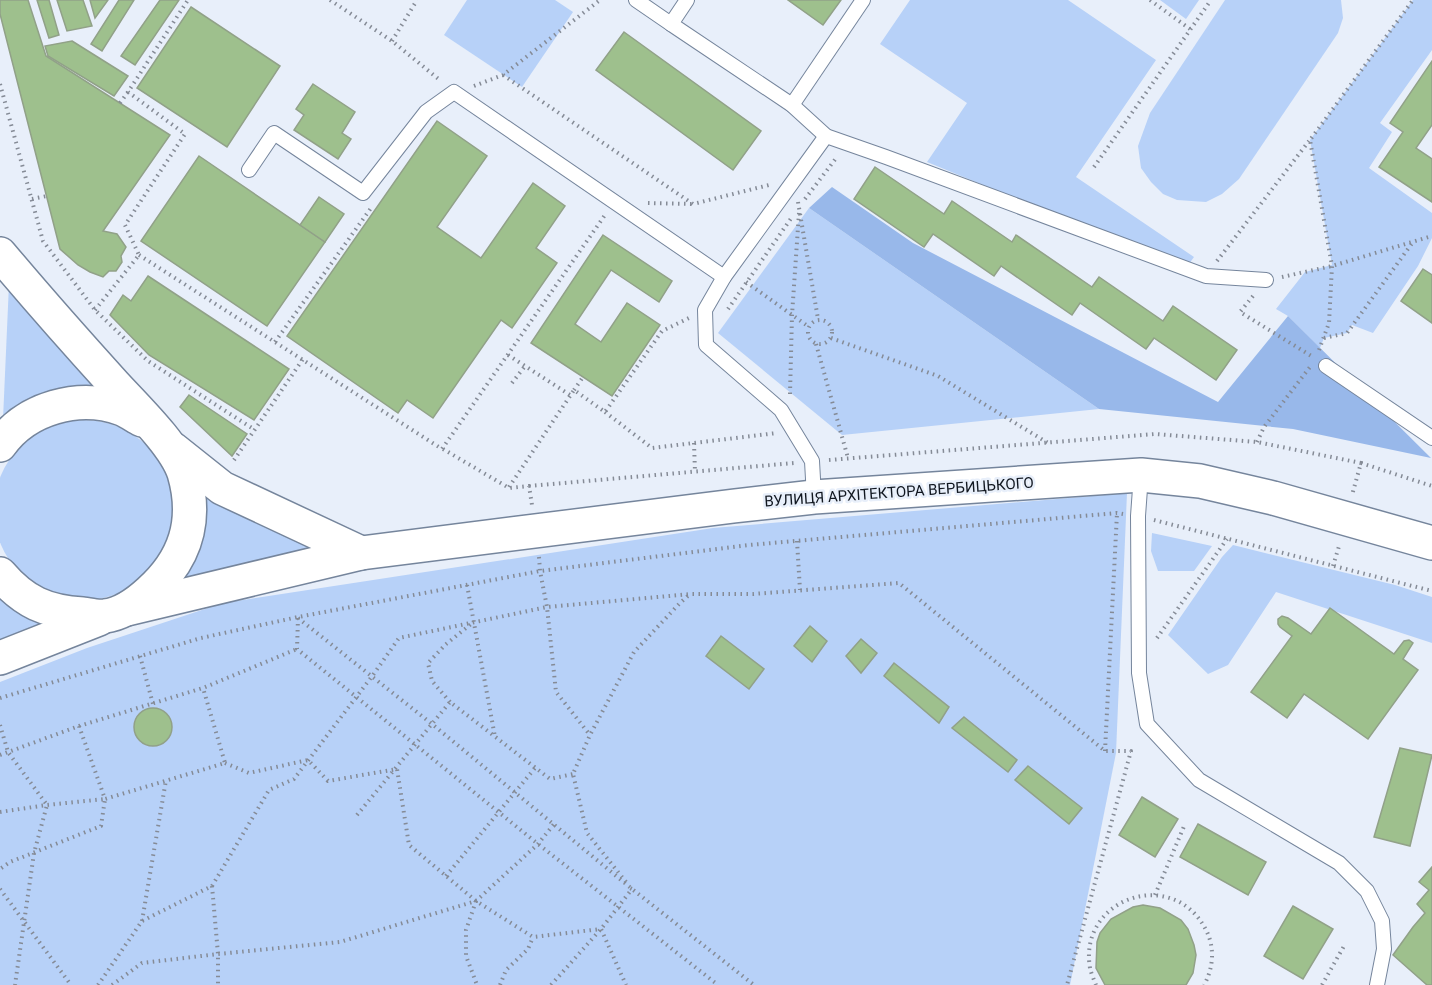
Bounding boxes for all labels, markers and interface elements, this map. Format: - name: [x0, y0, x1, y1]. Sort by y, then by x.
- street label: ВУЛИЦЯ АРХІТЕКТОРА ВЕРБИЦЬКОГО: [764, 474, 1034, 510]

